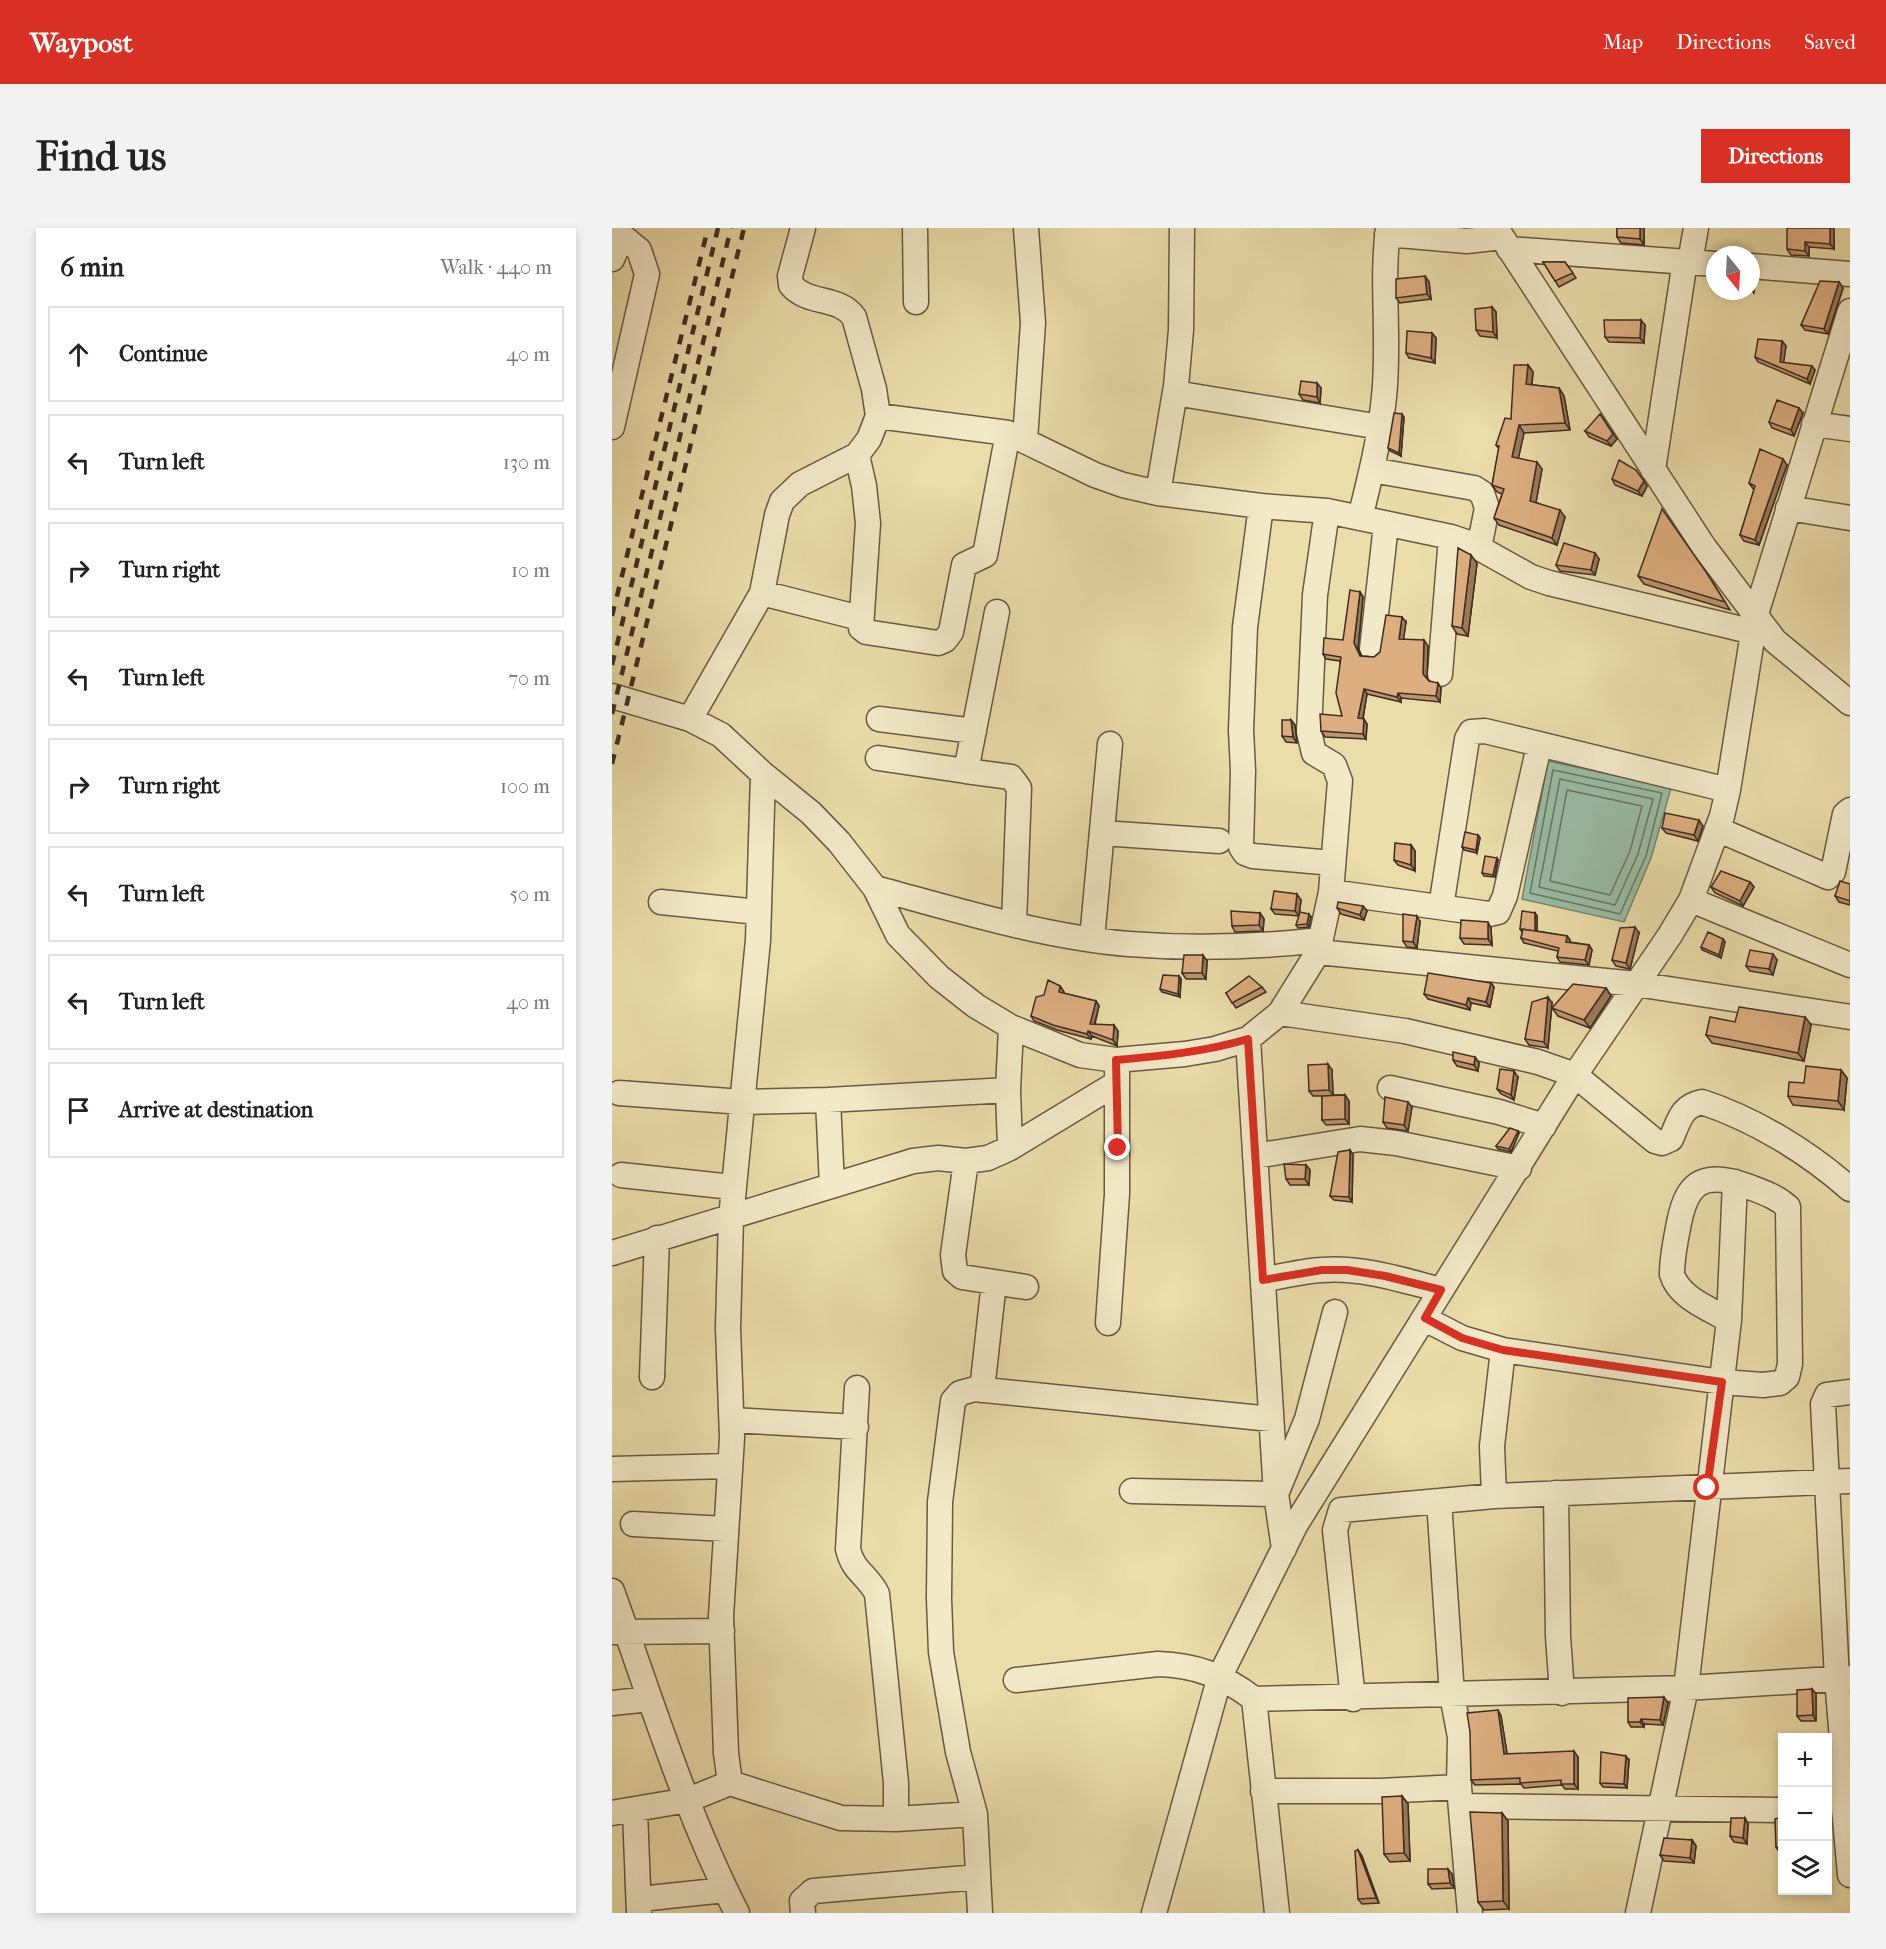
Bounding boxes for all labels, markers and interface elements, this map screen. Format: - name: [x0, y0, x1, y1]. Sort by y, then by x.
- text: Waypost: [30, 26, 133, 59]
- text: Map: [1603, 30, 1643, 54]
- text: Directions: [1676, 30, 1771, 54]
- text: Saved: [1804, 30, 1856, 54]
- button: Directions: [1701, 129, 1850, 183]
- text: Find us: [36, 132, 166, 181]
- north arrow: [1706, 246, 1760, 300]
- text: 6 min: [60, 252, 124, 283]
- text: Walk · 440 m: [440, 256, 552, 279]
- icon: ahead: [62, 338, 95, 371]
- text: Continue: [119, 341, 208, 367]
- text: 40 m: [506, 343, 550, 366]
- icon: left: [62, 446, 95, 479]
- text: Turn left: [119, 449, 205, 475]
- text: 130 m: [503, 451, 550, 474]
- icon: right: [62, 554, 95, 587]
- text: Turn right: [119, 557, 220, 583]
- text: 10 m: [511, 559, 550, 582]
- icon: left: [62, 662, 95, 695]
- text: Turn left: [119, 665, 205, 691]
- text: 70 m: [508, 667, 550, 690]
- icon: right: [62, 770, 95, 803]
- text: Turn right: [119, 773, 220, 799]
- text: 100 m: [500, 775, 550, 798]
- icon: left: [62, 878, 95, 911]
- text: Turn left: [119, 881, 205, 907]
- text: 50 m: [509, 883, 550, 906]
- icon: left: [62, 986, 95, 1019]
- text: Turn left: [119, 989, 205, 1015]
- text: 40 m: [506, 991, 550, 1014]
- icon: arrive: [62, 1094, 95, 1127]
- text: Arrive at destination: [119, 1097, 313, 1123]
- route end: [1104, 1134, 1130, 1160]
- route start: [1693, 1474, 1719, 1500]
- map controls: [1778, 1733, 1832, 1895]
- button: +: [1778, 1733, 1832, 1787]
- button: −: [1778, 1787, 1832, 1841]
- button: layers: [1778, 1841, 1832, 1895]

